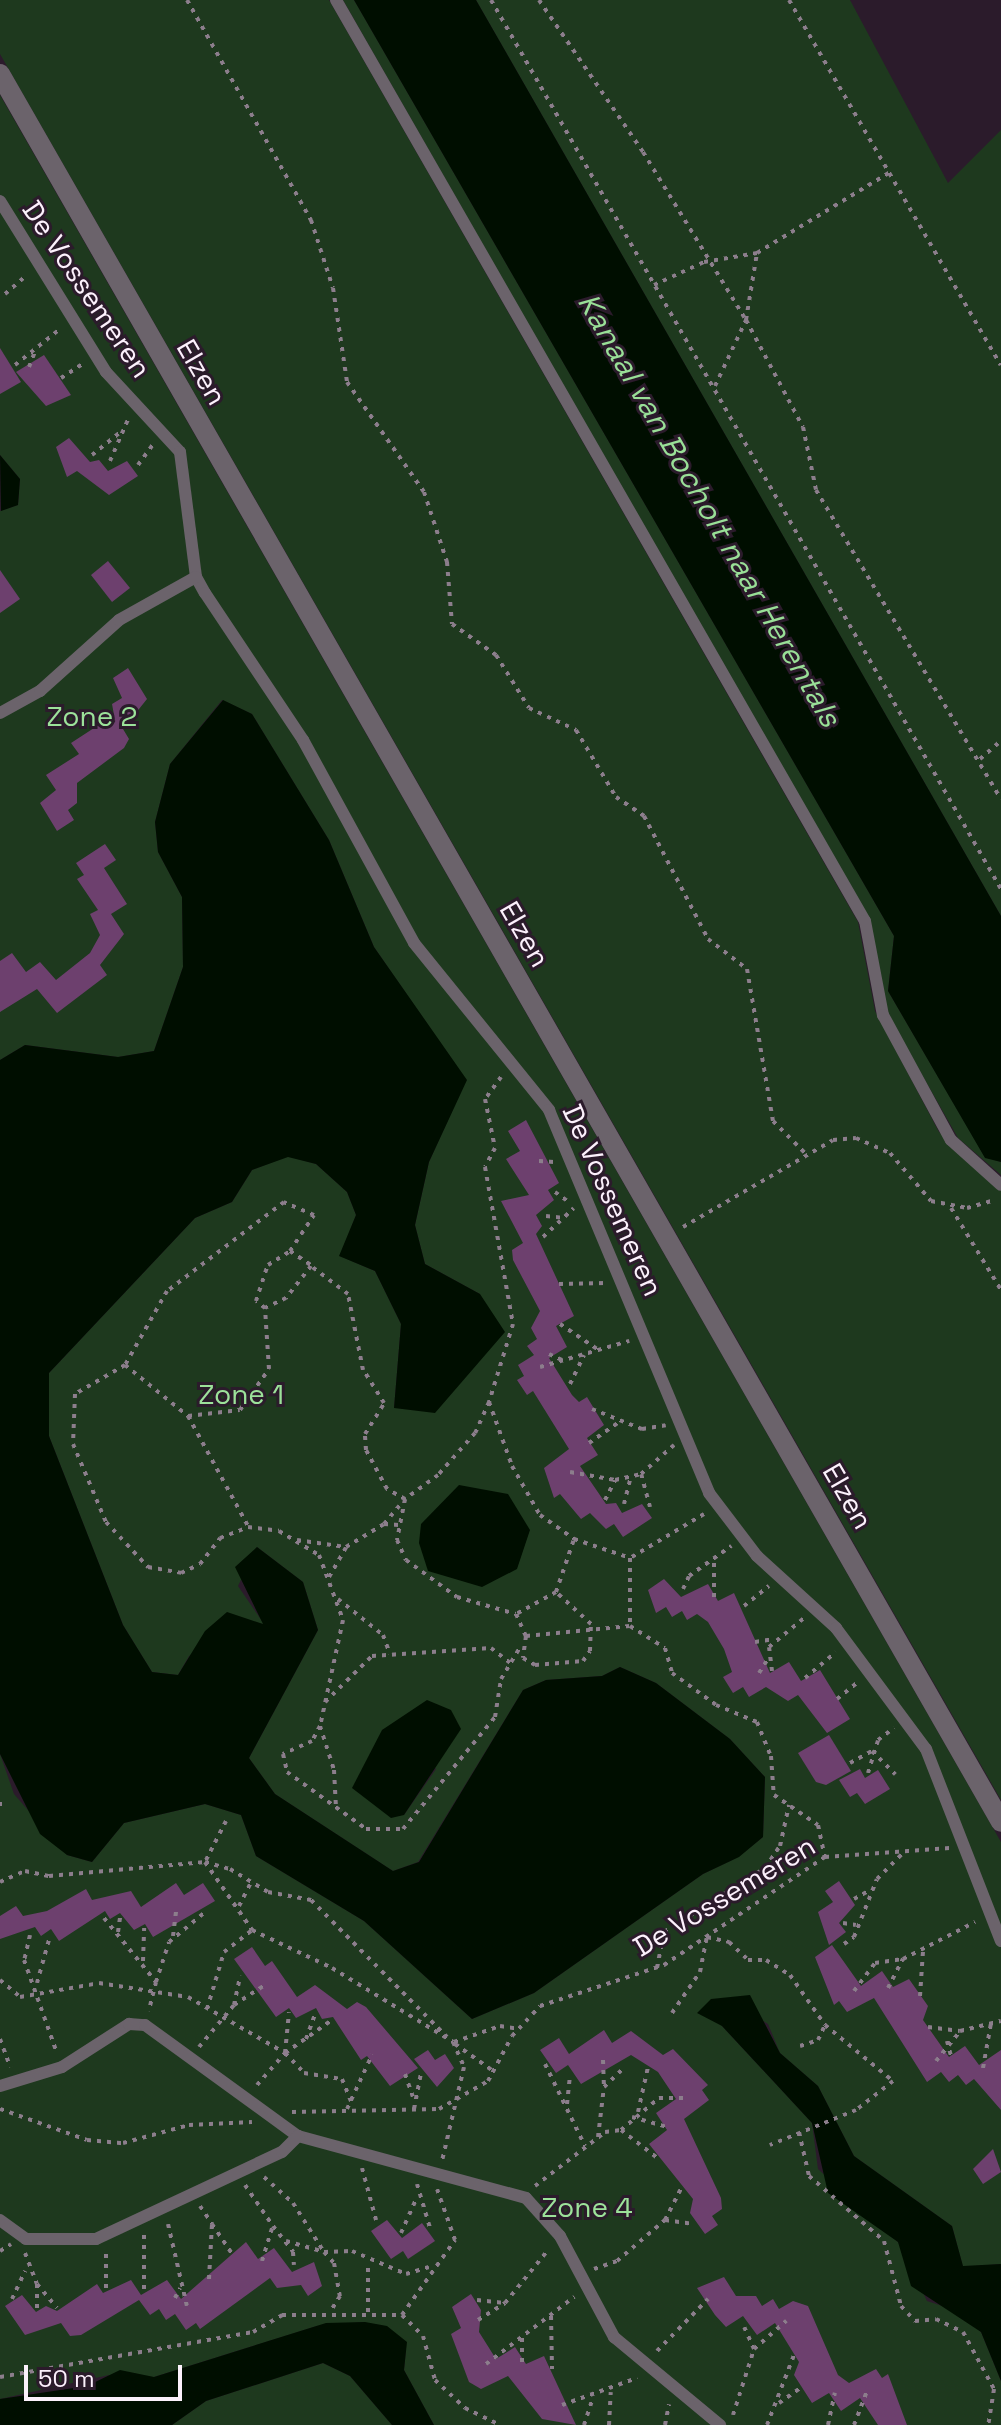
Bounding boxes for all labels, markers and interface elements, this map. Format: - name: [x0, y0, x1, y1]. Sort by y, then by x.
- street label: De Vossemeren: [15, 194, 159, 384]
- water label: Kanaal van Bocholt naar Herentals: [570, 287, 848, 733]
- street label: Elzen: [170, 333, 234, 411]
- park label: Zone 2: [47, 699, 137, 733]
- street label: Elzen: [493, 895, 557, 973]
- street label: De Vossemeren: [556, 1099, 670, 1301]
- park label: Zone 1: [198, 1377, 284, 1411]
- street label: Elzen: [816, 1457, 880, 1535]
- street label: De Vossemeren: [627, 1828, 821, 1964]
- park label: Zone 4: [541, 2190, 633, 2224]
- scale bar: [28, 2349, 186, 2399]
- text: 50 m: [38, 2363, 95, 2394]

